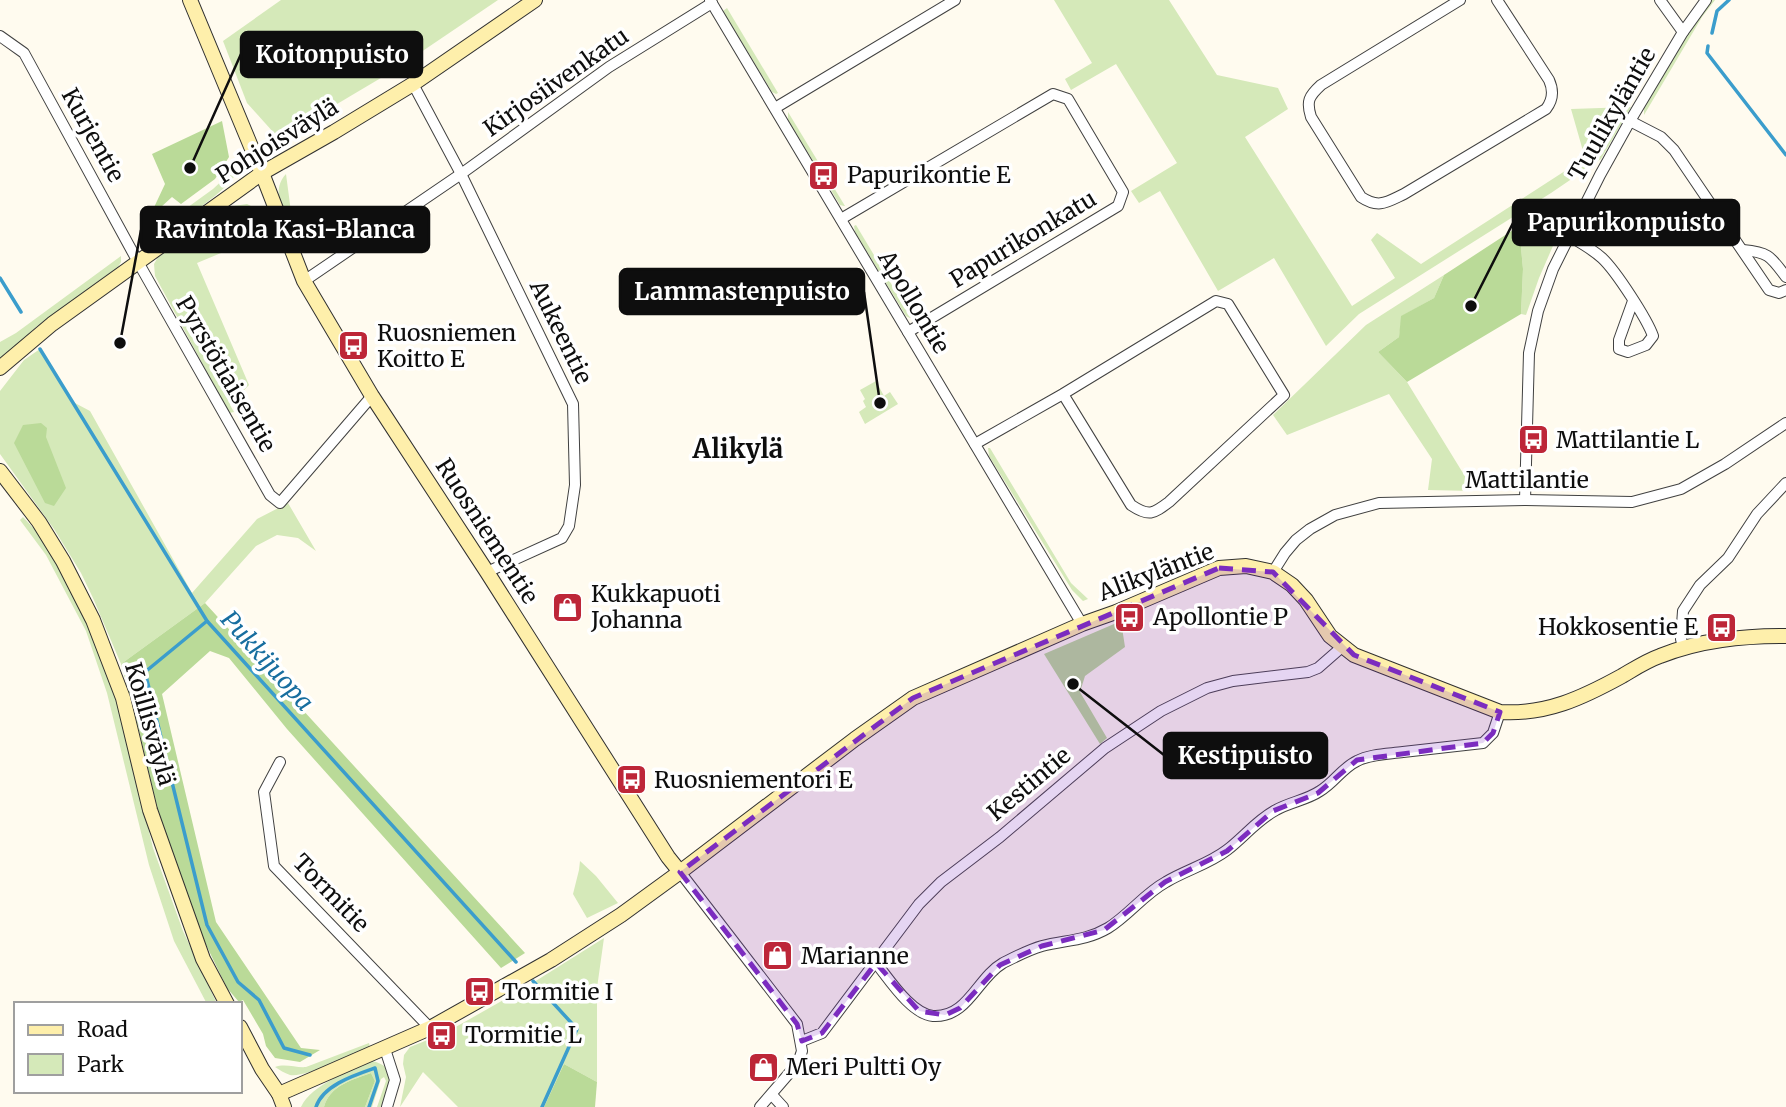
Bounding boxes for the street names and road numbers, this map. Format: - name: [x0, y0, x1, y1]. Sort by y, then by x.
- street label: Kirjosiivenkatu: [478, 21, 634, 142]
- street label: Tuulikyläntie: [1562, 42, 1661, 186]
- street label: Kurjentie: [56, 83, 131, 187]
- street label: Pohjoisväylä: [210, 92, 343, 190]
- street label: Papurikonkatu: [944, 183, 1101, 294]
- street label: Apollontie: [872, 244, 956, 358]
- street label: Aukeentie: [523, 274, 599, 388]
- street label: Pyrstötiaisentie: [170, 291, 283, 457]
- street label: Ruosniementie: [430, 453, 545, 609]
- street label: Mattilantie: [1465, 465, 1589, 494]
- street label: Alikyläntie: [1093, 536, 1218, 607]
- street label: Koillisväylä: [119, 659, 182, 789]
- street label: Kestintie: [981, 741, 1076, 827]
- street label: Tormitie: [287, 848, 376, 938]

